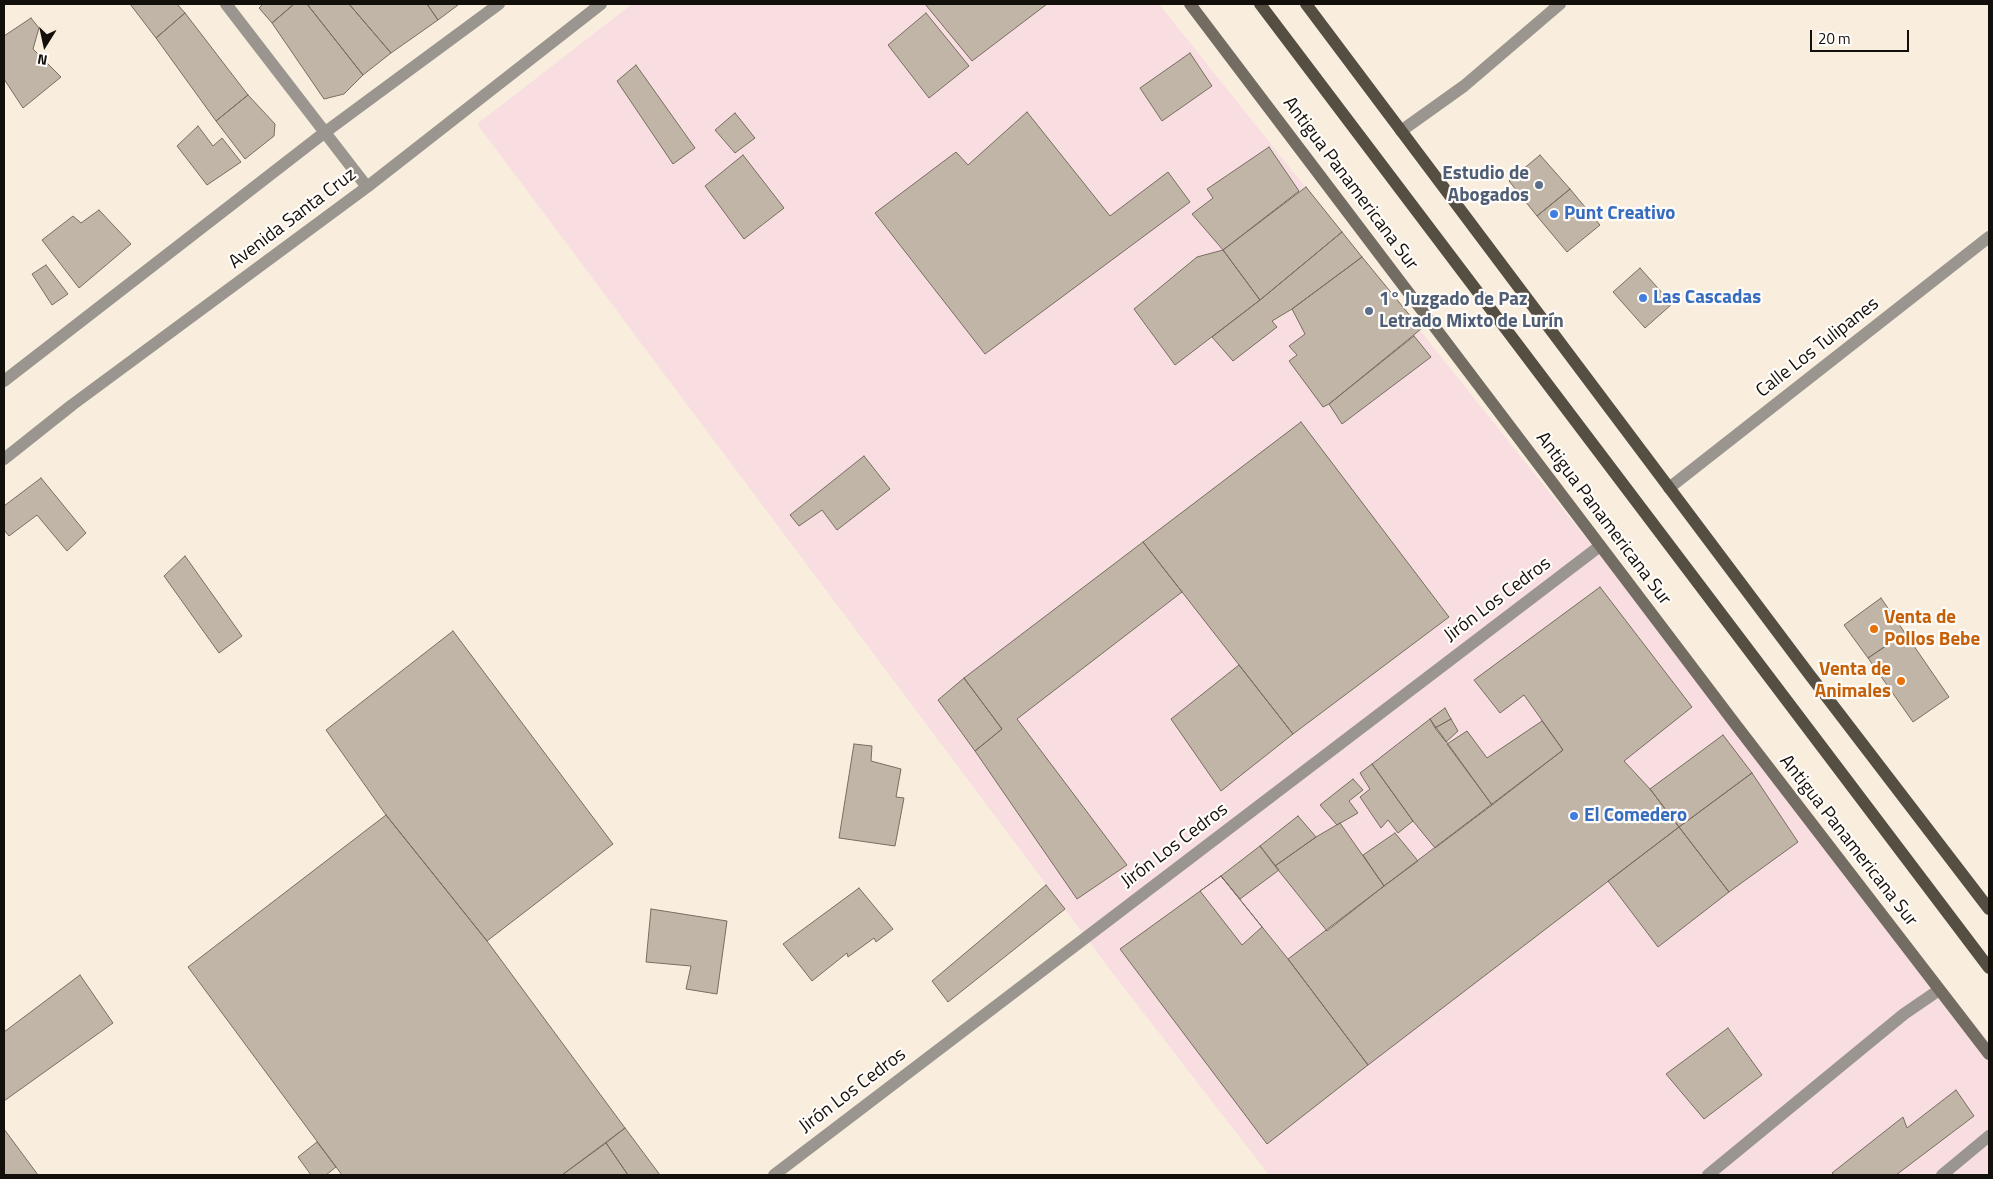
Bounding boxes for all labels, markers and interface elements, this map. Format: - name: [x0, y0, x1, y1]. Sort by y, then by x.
- north arrow: [20, 20, 70, 70]
- scale bar: [1813, 20, 1912, 52]
- text: 20 m: [1818, 27, 1851, 50]
- text: N: [36, 49, 49, 71]
- street label: Antigua Panamericana Sur: [1277, 93, 1423, 275]
- place label: Estudio de Abogados: [1442, 163, 1529, 207]
- street label: Avenida Santa Cruz: [225, 164, 361, 274]
- marker: Estudio de Abogados: [1533, 179, 1545, 191]
- place label: Punt Creativo: [1564, 203, 1675, 225]
- marker: Punt Creativo: [1548, 208, 1560, 220]
- place label: Las Cascadas: [1653, 287, 1761, 309]
- place label: 1° Juzgado de Paz Letrado Mixto de Lurín: [1379, 289, 1564, 333]
- marker: Las Cascadas: [1637, 292, 1649, 304]
- street label: Calle Los Tulipanes: [1752, 293, 1884, 403]
- marker: 1° Juzgado de Paz Letrado Mixto de Lurín: [1363, 305, 1375, 317]
- street label: Antigua Panamericana Sur: [1530, 428, 1676, 610]
- street label: Jirón Los Cedros: [1440, 553, 1556, 647]
- place label: Venta de Pollos Bebe: [1884, 607, 1980, 651]
- marker: Venta de Pollos Bebe: [1868, 623, 1880, 635]
- place label: Venta de Animales: [1815, 659, 1891, 703]
- marker: Venta de Animales: [1895, 675, 1907, 687]
- street label: Antigua Panamericana Sur: [1774, 751, 1922, 931]
- street label: Jirón Los Cedros: [1117, 799, 1233, 893]
- place label: El Comedero: [1584, 805, 1687, 827]
- marker: El Comedero: [1568, 810, 1580, 822]
- street label: Jirón Los Cedros: [795, 1044, 911, 1138]

